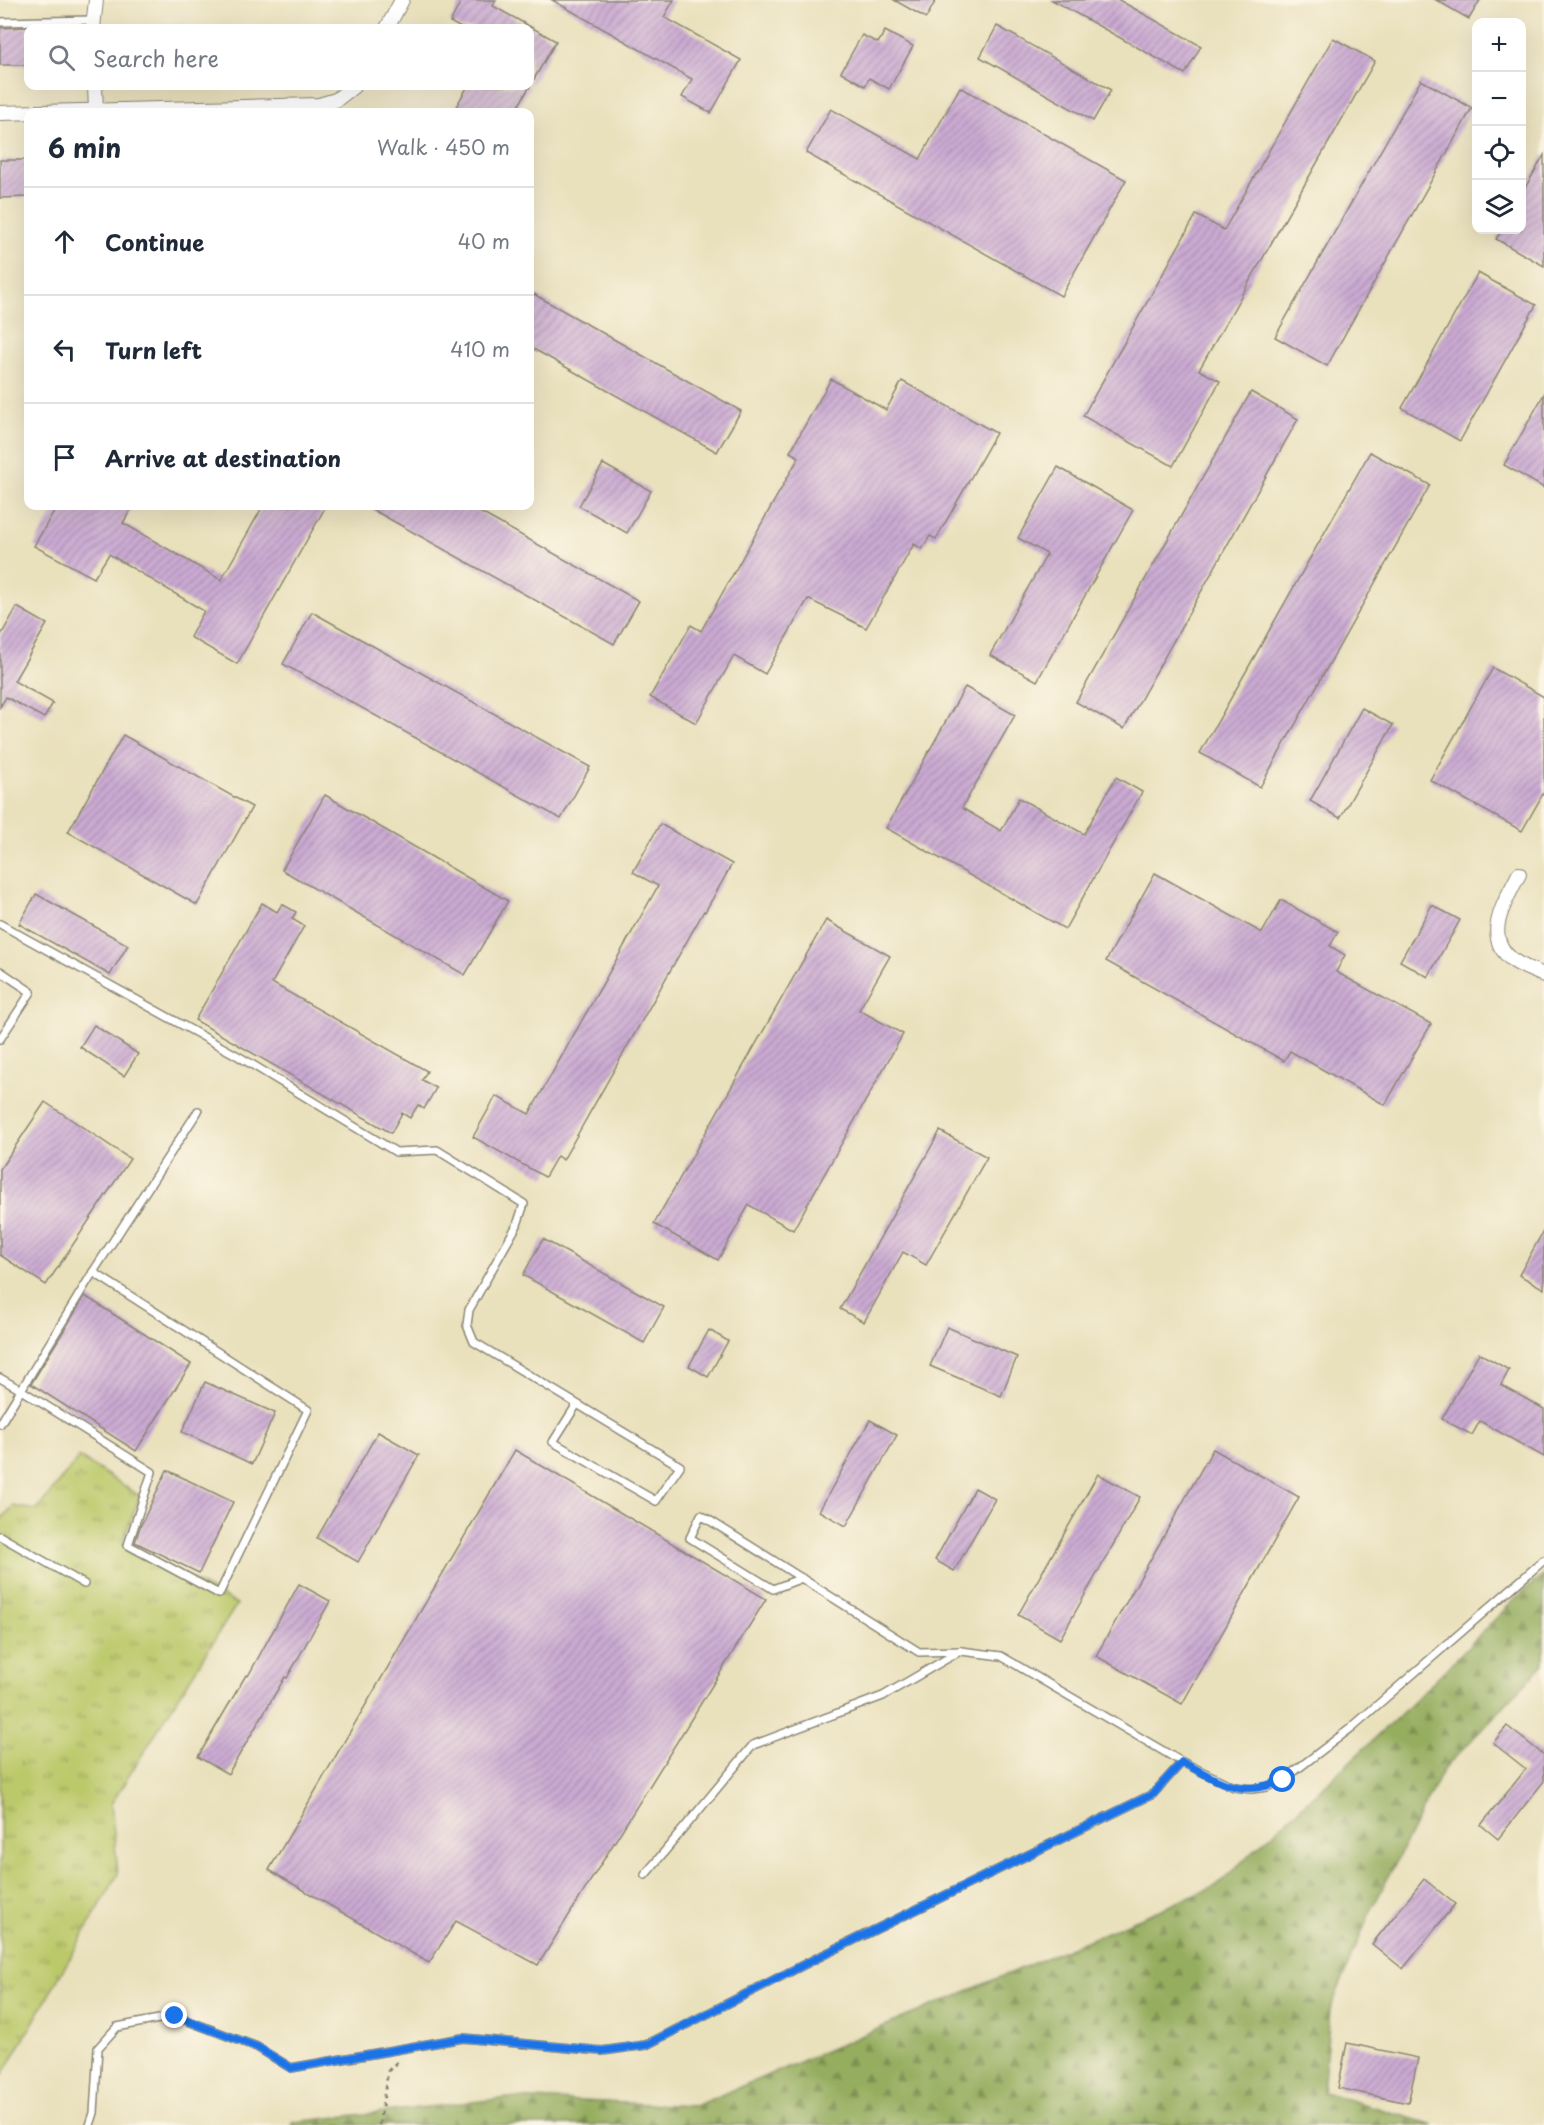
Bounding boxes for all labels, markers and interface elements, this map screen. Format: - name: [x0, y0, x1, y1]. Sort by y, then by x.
- map controls: [1472, 18, 1526, 234]
- button: +: [1472, 18, 1526, 72]
- search box: [24, 24, 534, 90]
- icon: search: [45, 41, 78, 74]
- text: Search here: [93, 41, 219, 74]
- button: −: [1472, 72, 1526, 126]
- button: locate: [1472, 126, 1526, 180]
- text: 6 min: [48, 128, 121, 167]
- text: Walk · 450 m: [377, 132, 510, 162]
- button: layers: [1472, 180, 1526, 234]
- icon: ahead: [48, 225, 81, 258]
- text: Continue: [105, 225, 204, 258]
- text: 40 m: [458, 226, 510, 256]
- icon: left: [48, 333, 81, 366]
- text: Turn left: [105, 333, 202, 366]
- text: 410 m: [450, 334, 510, 364]
- icon: arrive: [48, 441, 81, 474]
- text: Arrive at destination: [105, 441, 341, 474]
- route start: [1269, 1766, 1295, 1792]
- route end: [161, 2002, 187, 2028]

